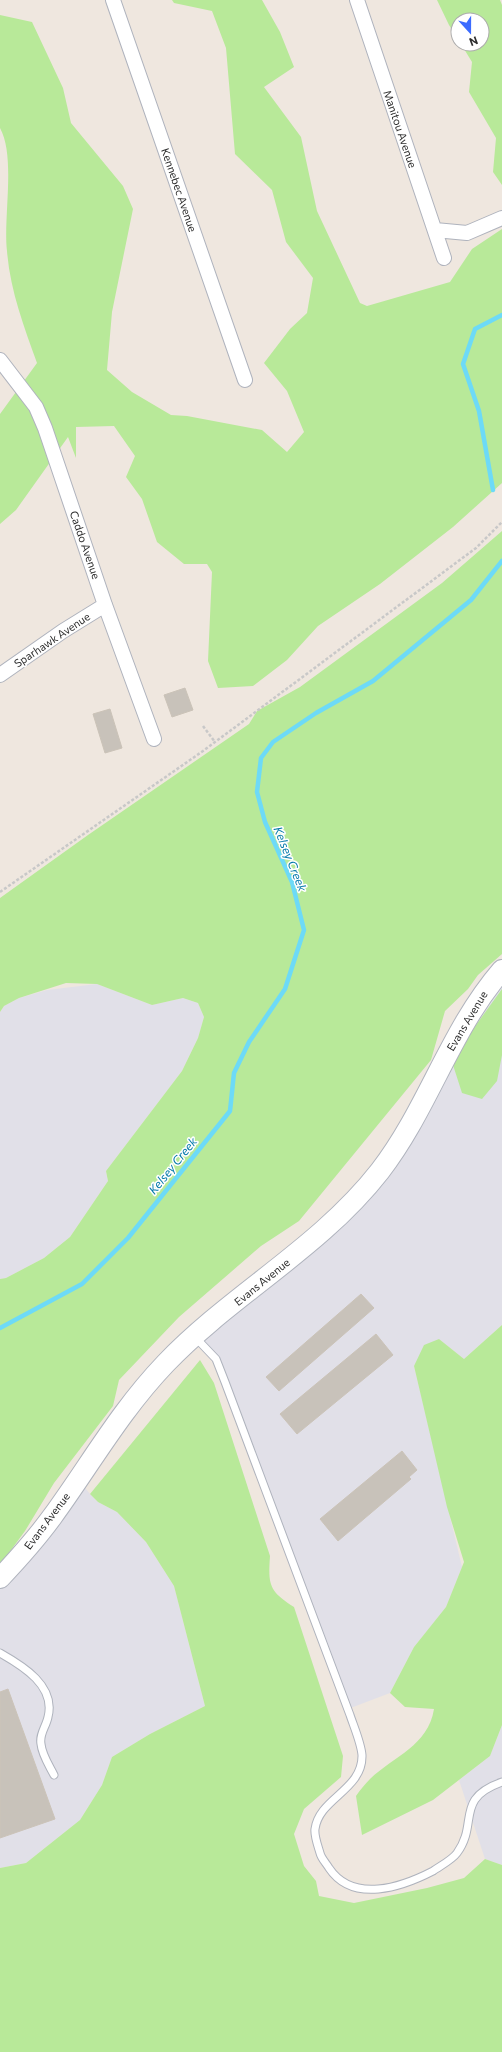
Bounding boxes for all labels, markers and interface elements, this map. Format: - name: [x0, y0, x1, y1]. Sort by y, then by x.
- north arrow: [450, 12, 490, 52]
- text: N: [468, 34, 480, 49]
- street label: Manitou Avenue: [381, 88, 420, 170]
- street label: Kennebec Avenue: [159, 146, 200, 234]
- street label: Caddo Avenue: [68, 509, 103, 581]
- street label: Sparhawk Avenue: [11, 609, 92, 670]
- water label: Kelsey Creek: [272, 824, 311, 894]
- street label: Evans Avenue: [444, 988, 490, 1053]
- water label: Kelsey Creek: [145, 1134, 200, 1197]
- street label: Evans Avenue: [231, 1255, 292, 1308]
- street label: Evans Avenue: [21, 1490, 72, 1552]

